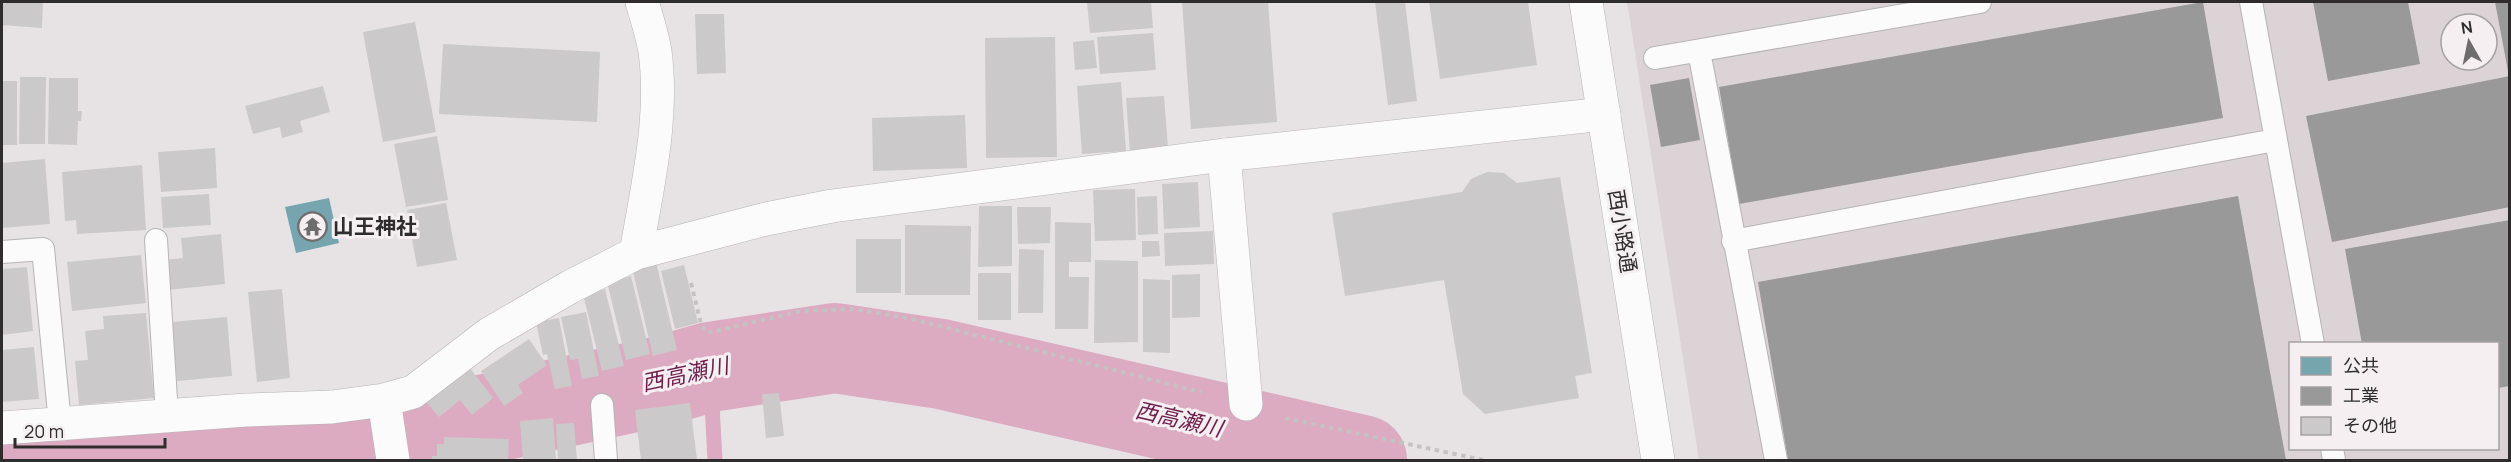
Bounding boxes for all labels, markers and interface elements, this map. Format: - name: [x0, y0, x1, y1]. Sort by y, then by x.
- north arrow: [2439, 12, 2499, 72]
- text: N: [2459, 15, 2474, 39]
- street label: 西小路通: [1603, 187, 1643, 275]
- temple icon: 山王神社: [296, 210, 328, 242]
- place label: 山王神社: [333, 212, 417, 240]
- legend: [2289, 342, 2499, 450]
- water label: 西高瀬川: [639, 350, 733, 398]
- text: 公共: [2343, 353, 2379, 377]
- text: 工業: [2343, 383, 2379, 407]
- water label: 西高瀬川: [1133, 394, 1227, 444]
- scale bar: [15, 411, 165, 449]
- text: その他: [2343, 413, 2397, 437]
- text: 20 m: [24, 419, 64, 443]

